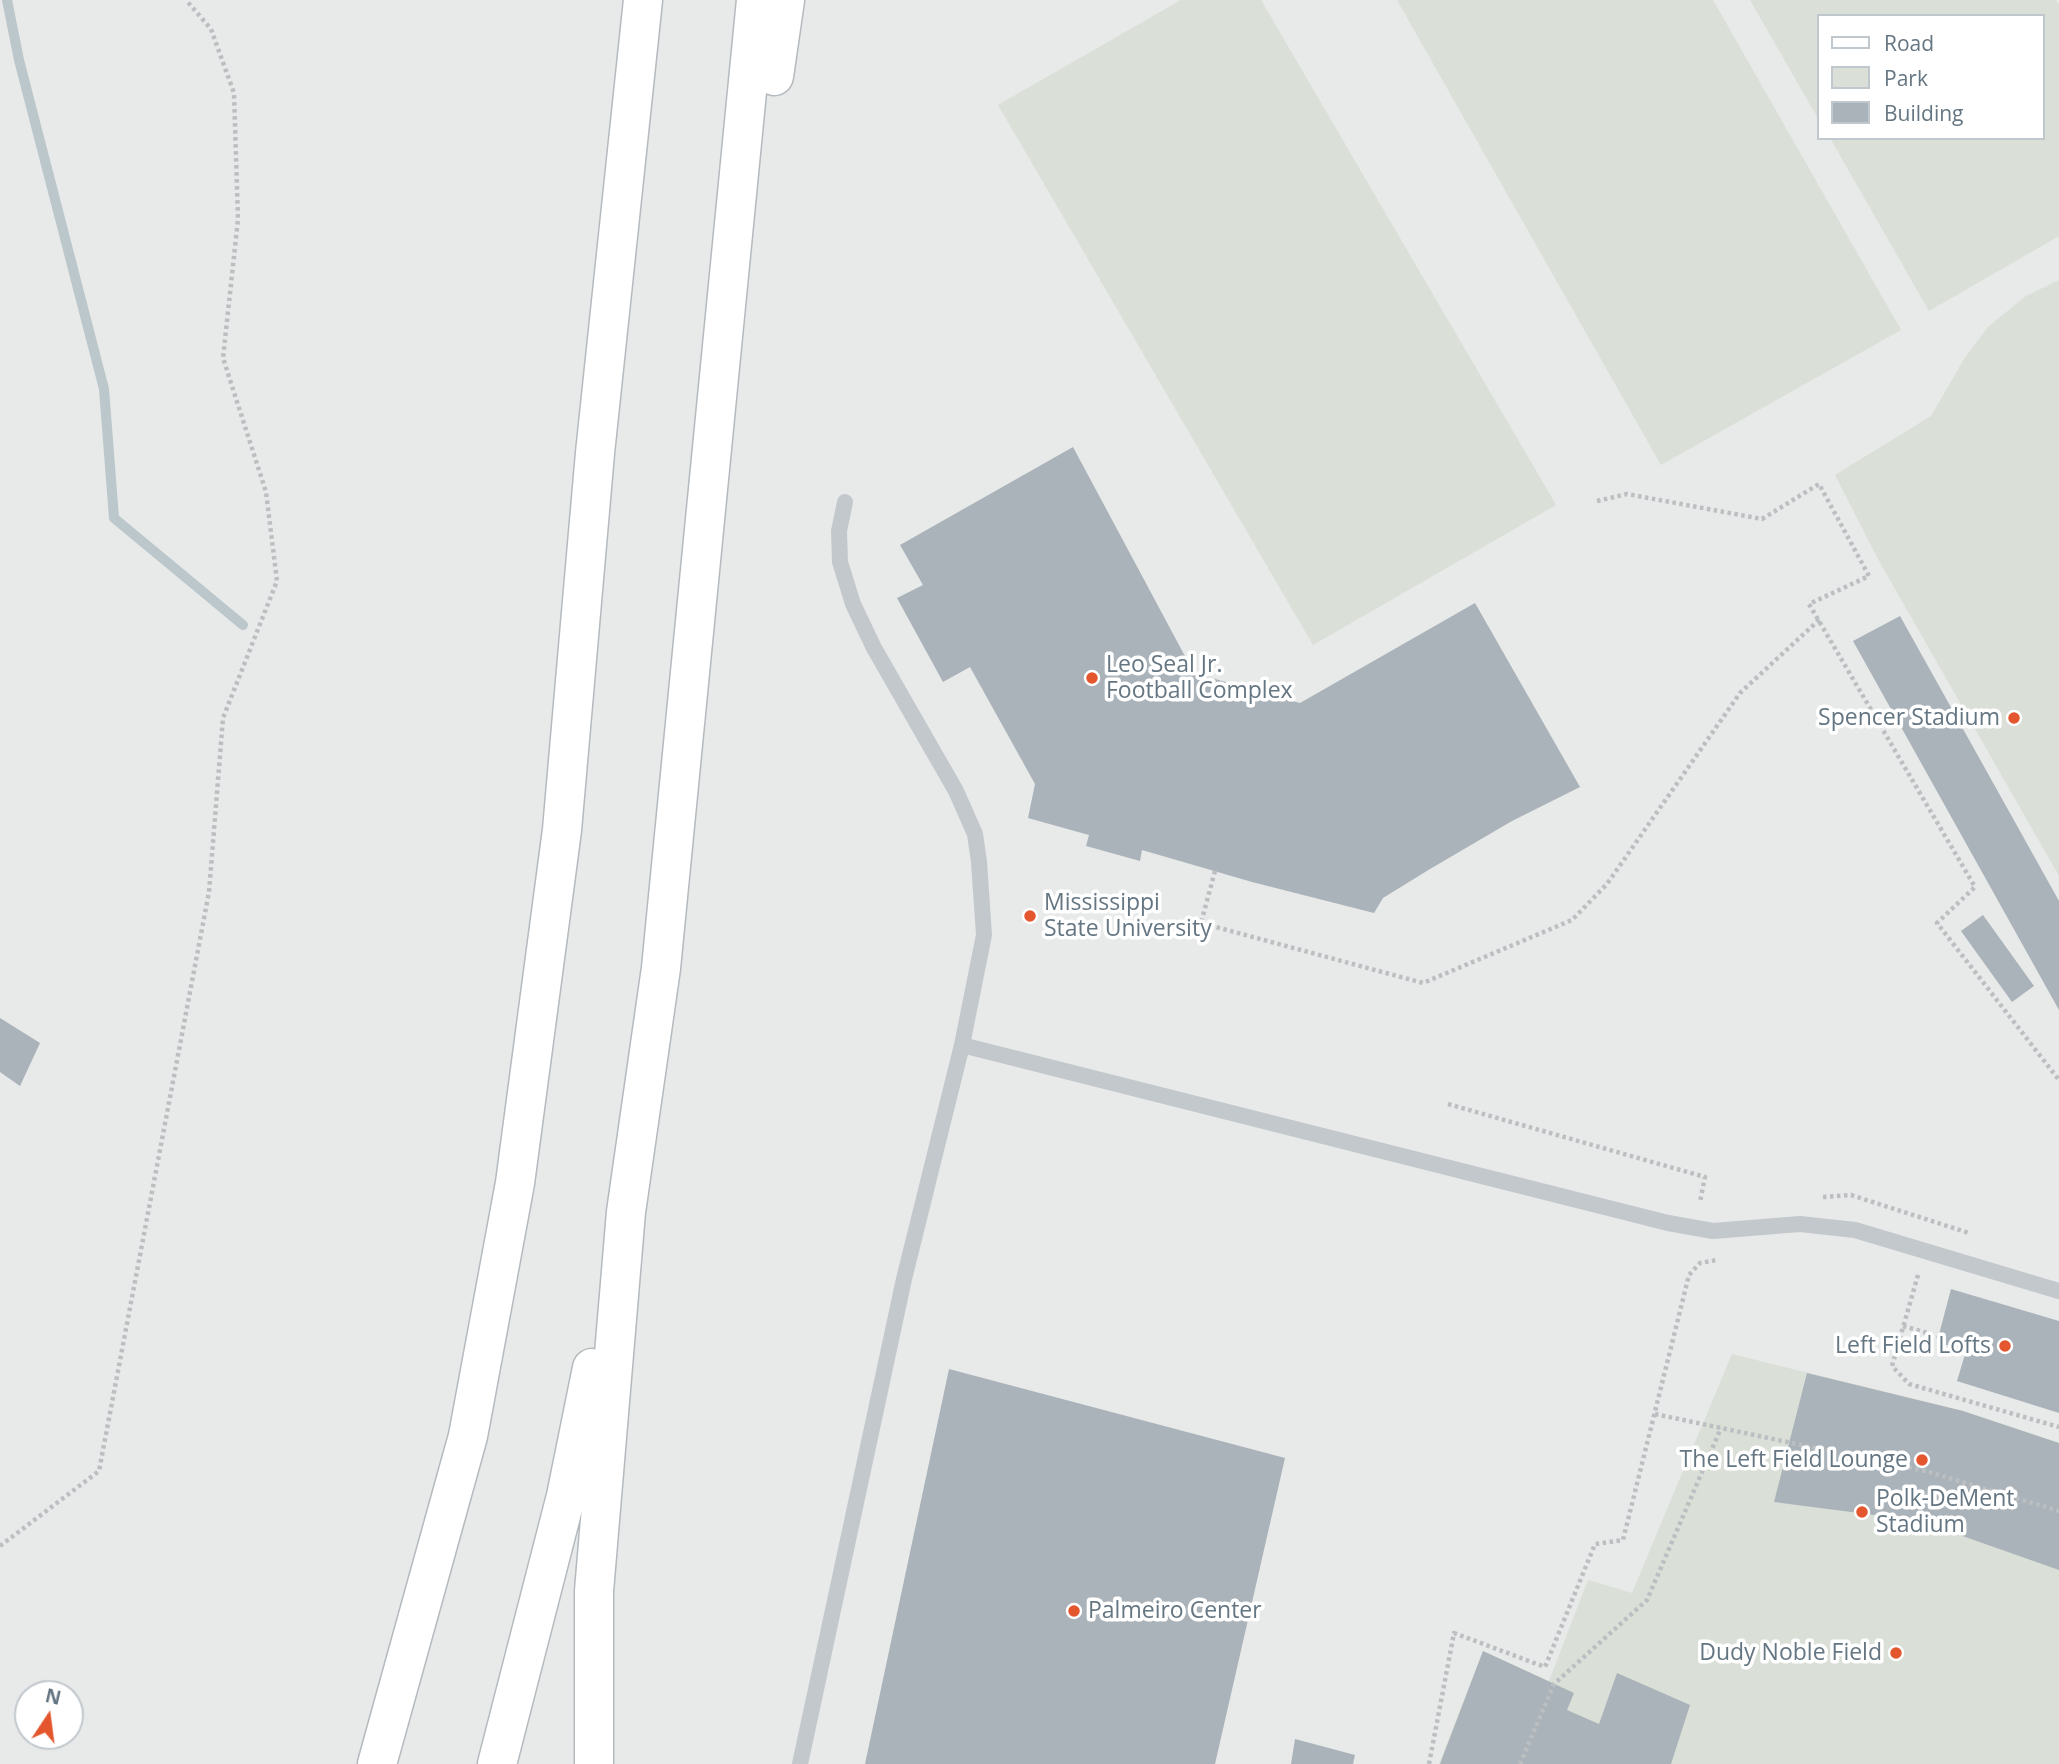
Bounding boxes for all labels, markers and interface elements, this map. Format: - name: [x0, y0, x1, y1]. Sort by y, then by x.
- legend: [1818, 14, 2045, 140]
- text: Road: [1884, 29, 1934, 57]
- text: Park: [1884, 64, 1928, 92]
- text: Building: [1884, 99, 1963, 127]
- place label: Leo Seal Jr. Football Complex: [1106, 651, 1293, 705]
- marker: Leo Seal Jr. Football Complex: [1084, 670, 1100, 686]
- place label: Spencer Stadium: [1818, 704, 2000, 732]
- marker: Spencer Stadium: [2006, 710, 2022, 726]
- place label: Mississippi State University: [1044, 889, 1212, 943]
- marker: Mississippi State University: [1022, 908, 1038, 924]
- place label: Left Field Lofts: [1835, 1332, 1991, 1360]
- marker: Left Field Lofts: [1997, 1338, 2013, 1354]
- place label: The Left Field Lounge: [1680, 1446, 1908, 1474]
- marker: The Left Field Lounge: [1914, 1452, 1930, 1468]
- place label: Polk-DeMent Stadium: [1876, 1485, 2014, 1539]
- marker: Polk-DeMent Stadium: [1854, 1504, 1870, 1520]
- place label: Palmeiro Center: [1088, 1597, 1262, 1625]
- marker: Palmeiro Center: [1066, 1603, 1082, 1619]
- place label: Dudy Noble Field: [1699, 1639, 1882, 1667]
- marker: Dudy Noble Field: [1888, 1645, 1904, 1661]
- north arrow: [14, 1680, 84, 1750]
- text: N: [43, 1682, 64, 1711]

